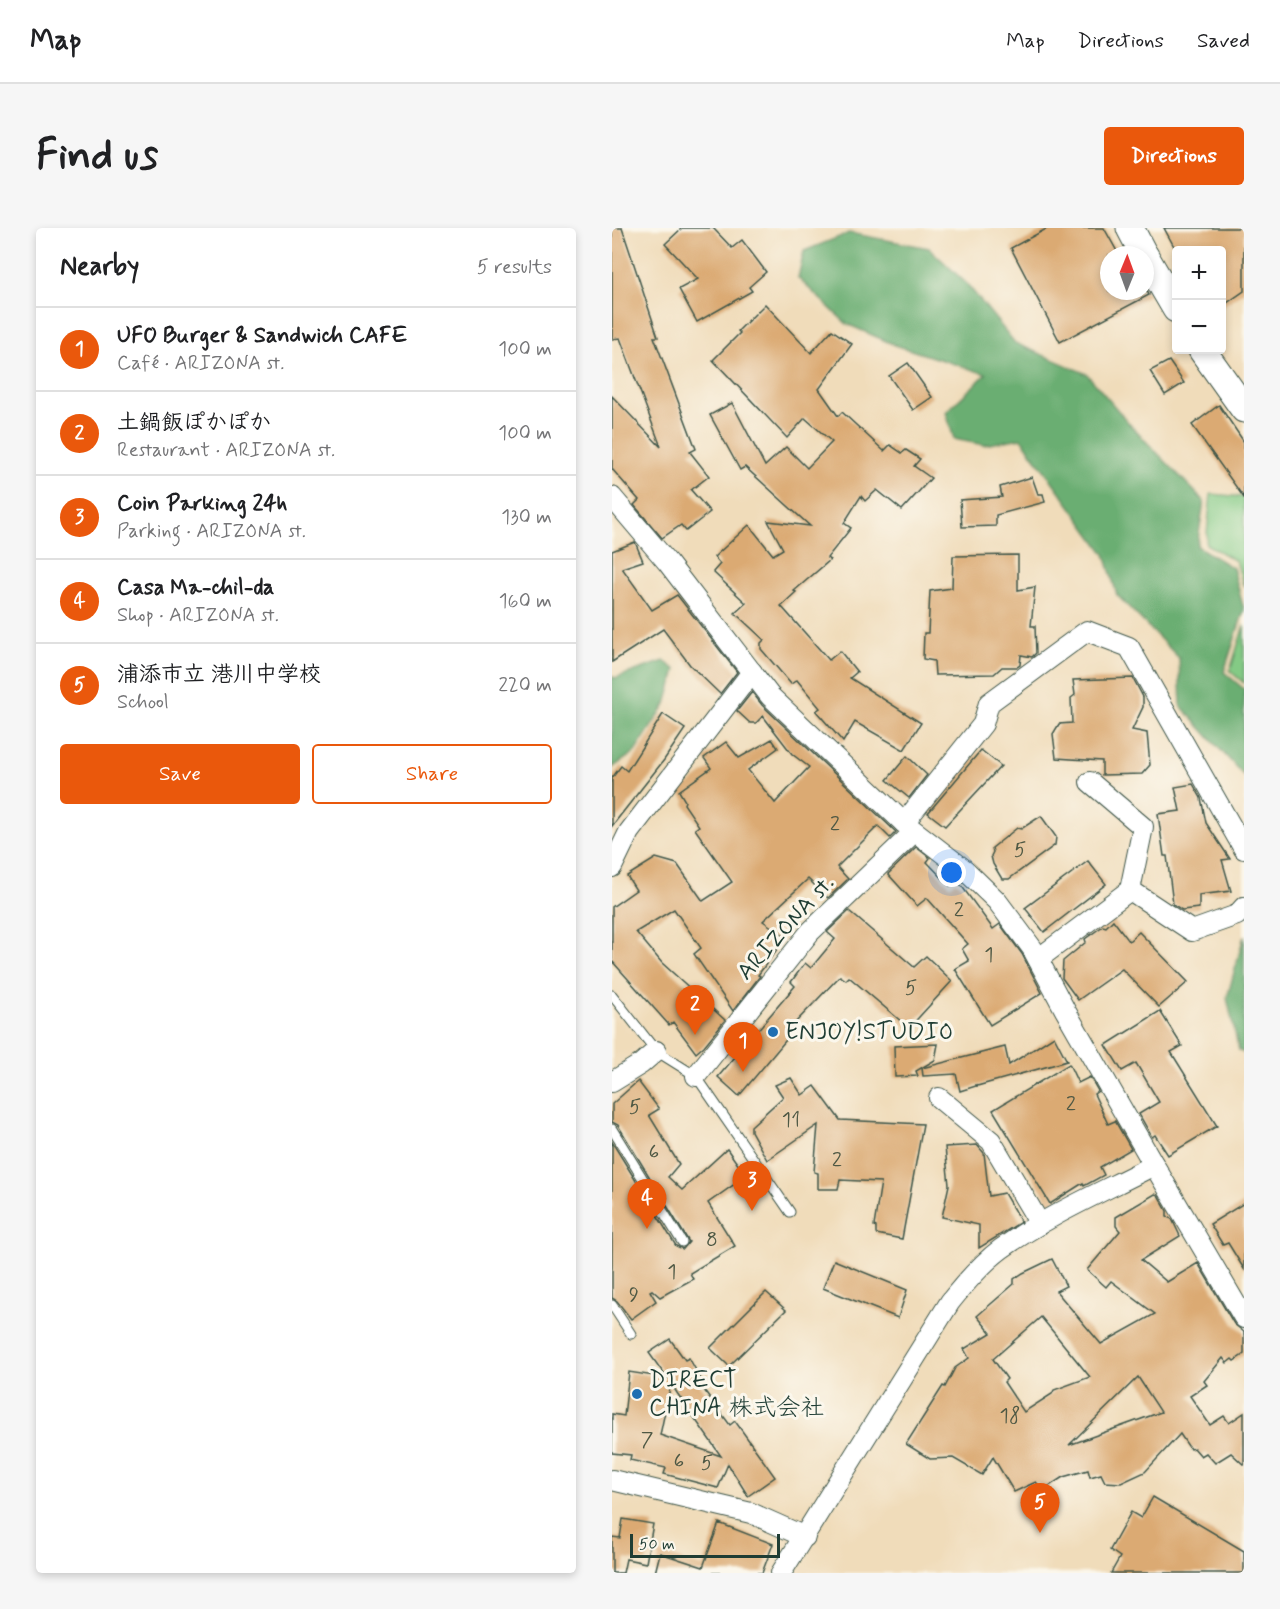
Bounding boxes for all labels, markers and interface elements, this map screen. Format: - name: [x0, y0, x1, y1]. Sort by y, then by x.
- text: Map: [30, 23, 81, 60]
- text: Map: [1006, 27, 1045, 55]
- text: Directions: [1078, 27, 1164, 55]
- text: Saved: [1197, 27, 1250, 55]
- button: Directions: [1104, 127, 1244, 185]
- text: Find us: [36, 129, 158, 184]
- north arrow: [1100, 246, 1154, 300]
- map controls: [1172, 246, 1226, 354]
- button: +: [1172, 246, 1226, 300]
- text: Nearby: [60, 250, 139, 284]
- text: 5 results: [477, 254, 552, 281]
- button: −: [1172, 300, 1226, 354]
- text: UFO Burger & Sandwich CAFE: [117, 322, 407, 350]
- text: 1: [75, 336, 84, 363]
- text: 100 m: [498, 336, 552, 363]
- text: Café · ARIZONA st.: [117, 350, 284, 377]
- text: 土鍋飯ぽかぽか: [117, 409, 271, 437]
- text: 2: [75, 420, 84, 447]
- text: 100 m: [498, 420, 552, 447]
- text: Restaurant · ARIZONA st.: [117, 437, 335, 464]
- text: Coin Parking 24h: [117, 490, 288, 518]
- text: 3: [75, 504, 84, 531]
- text: 130 m: [501, 504, 552, 531]
- text: Parking · ARIZONA st.: [117, 518, 306, 545]
- text: Casa Ma-chil-da: [117, 574, 274, 602]
- text: 4: [74, 588, 85, 615]
- text: 160 m: [499, 588, 552, 615]
- text: Shop · ARIZONA st.: [117, 602, 279, 629]
- text: 浦添市立 港川中学校: [117, 661, 321, 689]
- text: 5: [74, 672, 86, 699]
- text: 220 m: [498, 672, 552, 699]
- text: School: [117, 689, 169, 716]
- button: Save: [60, 744, 300, 804]
- button: Share: [312, 744, 552, 804]
- house number: 2: [830, 810, 840, 838]
- house number: 5: [1014, 836, 1026, 864]
- your location: [937, 858, 966, 887]
- street label: ARIZONA st.: [730, 869, 842, 987]
- house number: 2: [954, 896, 964, 924]
- house number: 1: [984, 941, 994, 969]
- house number: 5: [905, 974, 917, 1002]
- pin: 2: [676, 986, 715, 1035]
- place label: ENJOY!STUDIO: [785, 1017, 953, 1048]
- pin: 1: [724, 1022, 762, 1072]
- marker: ENJOY!STUDIO: [766, 1025, 780, 1039]
- house number: 2: [1066, 1090, 1076, 1118]
- house number: 5: [629, 1093, 641, 1121]
- house number: 11: [782, 1106, 800, 1134]
- house number: 6: [649, 1138, 659, 1166]
- house number: 2: [832, 1146, 842, 1174]
- pin: 3: [732, 1162, 772, 1211]
- pin: 4: [627, 1180, 666, 1229]
- house number: 8: [706, 1226, 718, 1254]
- house number: 1: [667, 1258, 677, 1286]
- house number: 9: [629, 1281, 639, 1309]
- place label: DIRECT CHINA 株式会社: [649, 1365, 824, 1424]
- marker: DIRECT CHINA 株式会社: [630, 1387, 644, 1401]
- house number: 18: [1000, 1402, 1020, 1430]
- house number: 7: [641, 1426, 654, 1454]
- house number: 6: [674, 1447, 684, 1475]
- house number: 5: [701, 1449, 713, 1477]
- pin: 5: [1020, 1484, 1060, 1533]
- scale bar: [630, 1531, 780, 1558]
- text: 50 m: [639, 1534, 675, 1555]

